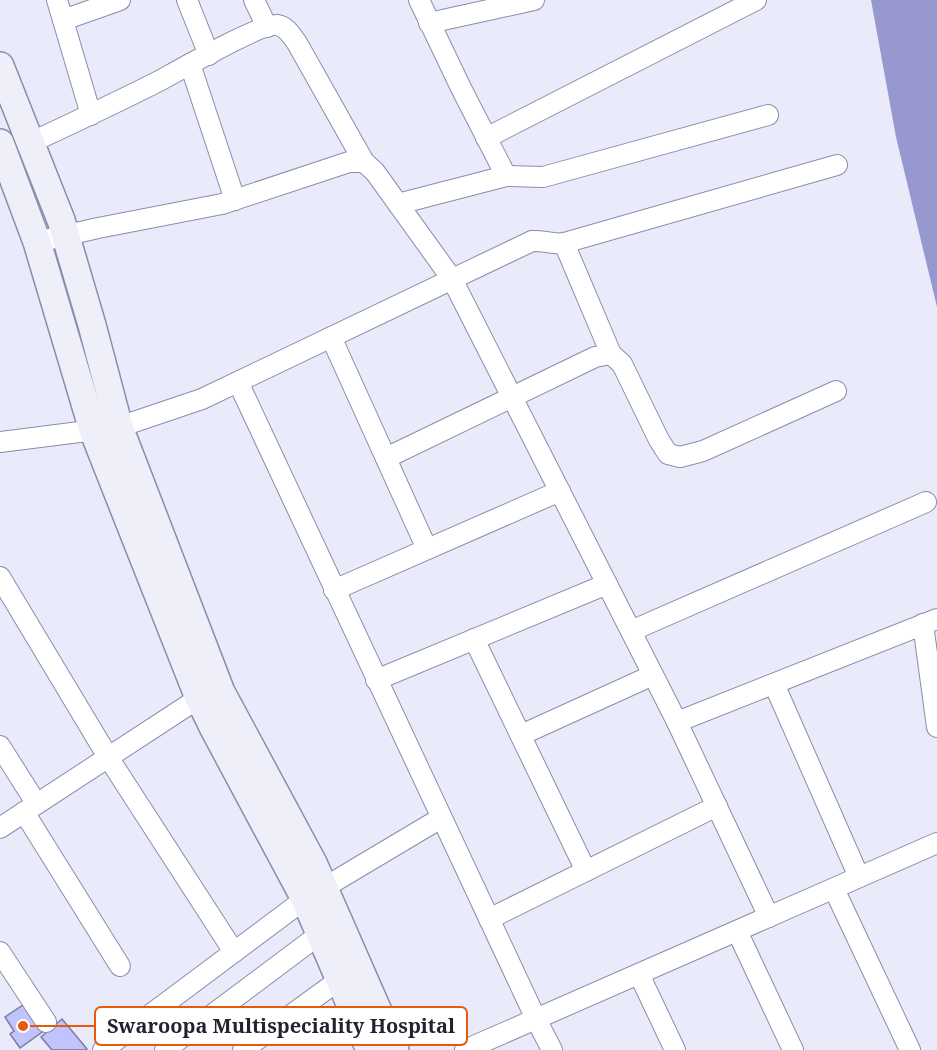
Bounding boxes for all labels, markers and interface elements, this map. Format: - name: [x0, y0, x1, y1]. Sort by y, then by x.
- callout: Swaroopa Multispeciality Hospital: [95, 1007, 467, 1045]
- text: Swaroopa Multispeciality Hospital: [107, 1012, 455, 1039]

